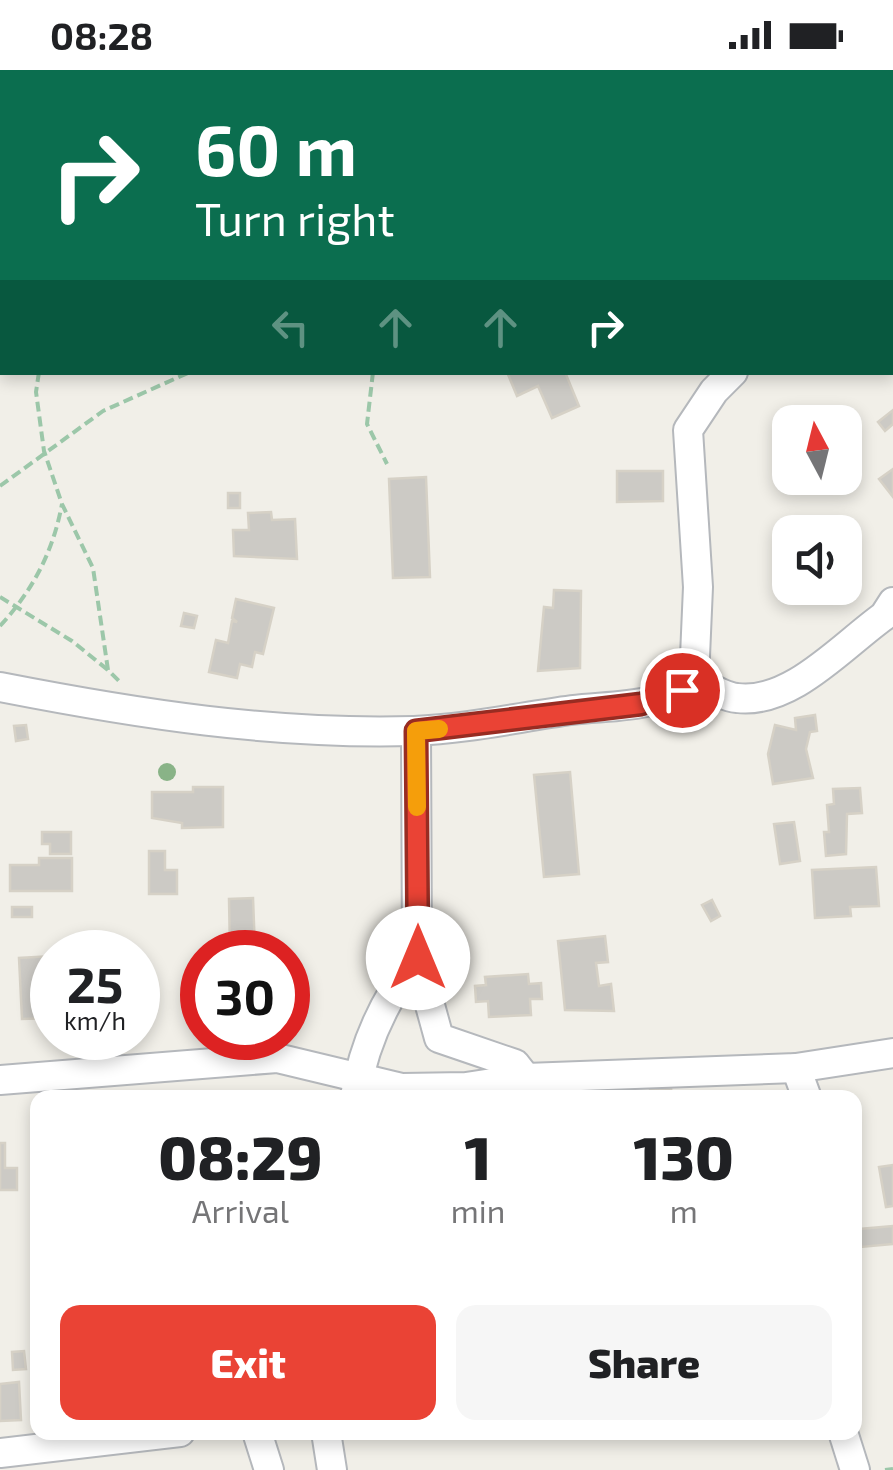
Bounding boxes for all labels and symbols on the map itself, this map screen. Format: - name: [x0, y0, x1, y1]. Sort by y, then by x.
- north arrow: [772, 405, 862, 495]
- pin: [640, 648, 725, 733]
- position arrow: [366, 906, 470, 1010]
- speed limit sign: 30: [180, 930, 310, 1060]

